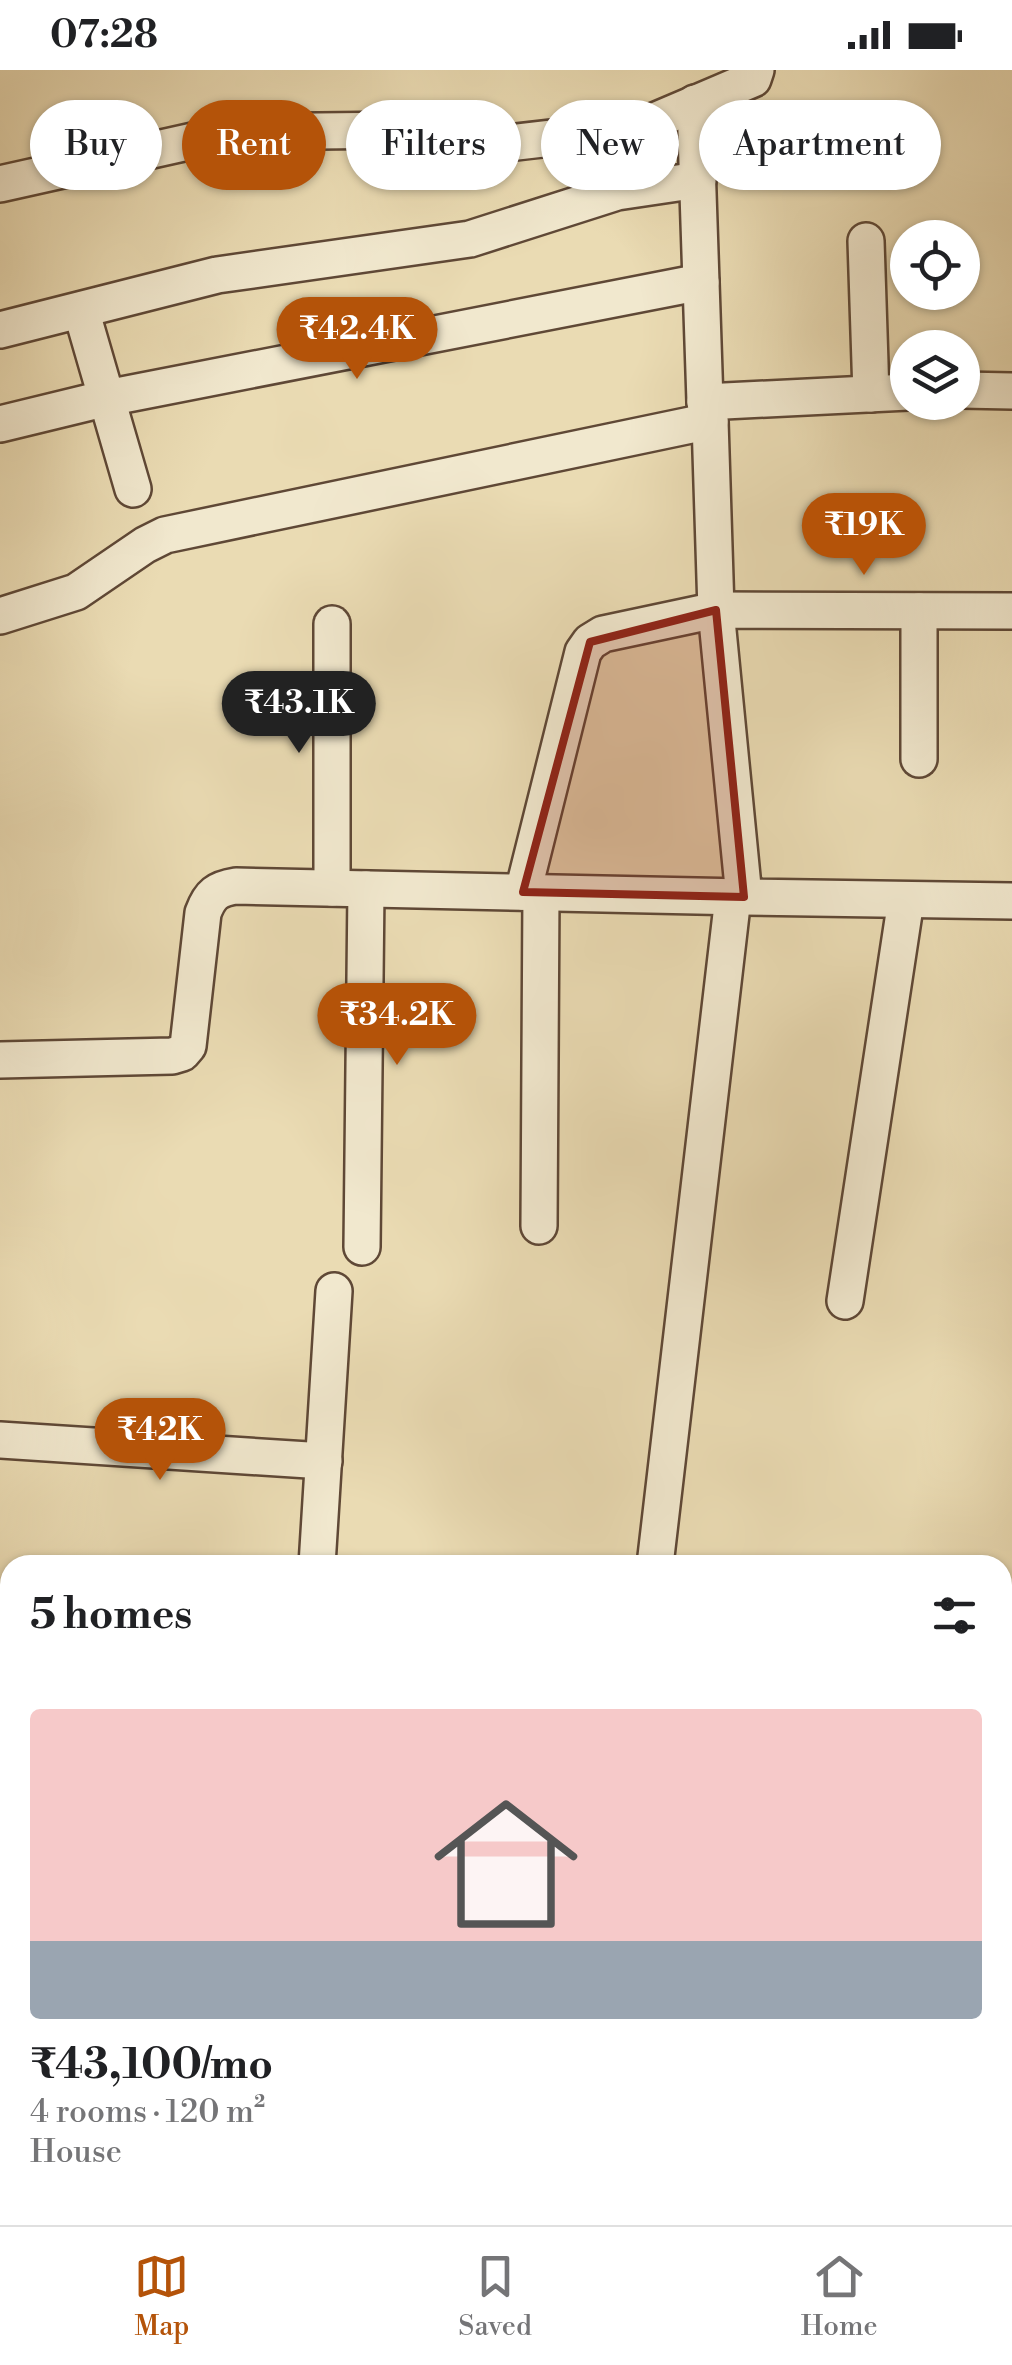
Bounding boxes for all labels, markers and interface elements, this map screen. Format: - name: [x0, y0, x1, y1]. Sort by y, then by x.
- text: 07:28: [50, 12, 158, 59]
- chip: Buy: [30, 100, 162, 190]
- chip: Rent: [182, 100, 326, 190]
- chip: Filters: [346, 100, 521, 190]
- chip: New: [541, 100, 679, 190]
- chip: Apartment: [699, 100, 941, 190]
- map controls: [890, 220, 980, 420]
- button: locate: [890, 220, 980, 310]
- pin: ₹42.4K: [276, 297, 438, 382]
- text: ₹42.4K: [299, 309, 415, 349]
- button: layers: [890, 330, 980, 420]
- pin: ₹19K: [805, 493, 923, 578]
- text: ₹19K: [824, 505, 904, 545]
- pin: ₹43.1K: [218, 671, 380, 756]
- text: ₹43.1K: [244, 683, 354, 723]
- pin: ₹34.2K: [316, 983, 478, 1068]
- text: ₹34.2K: [339, 995, 455, 1035]
- pin: ₹42K: [101, 1398, 219, 1483]
- text: ₹42K: [117, 1410, 203, 1450]
- icon: filters: [927, 1588, 982, 1643]
- text: 5 homes: [30, 1589, 192, 1642]
- icon: home: [416, 1774, 596, 1954]
- text: ₹43,100/mo: [30, 2039, 273, 2092]
- text: 4 rooms · 120 m²: [30, 2092, 265, 2132]
- text: House: [30, 2132, 122, 2172]
- tab: Map: [134, 2249, 190, 2344]
- tab: Saved: [458, 2249, 532, 2344]
- tab: Home: [801, 2249, 878, 2344]

